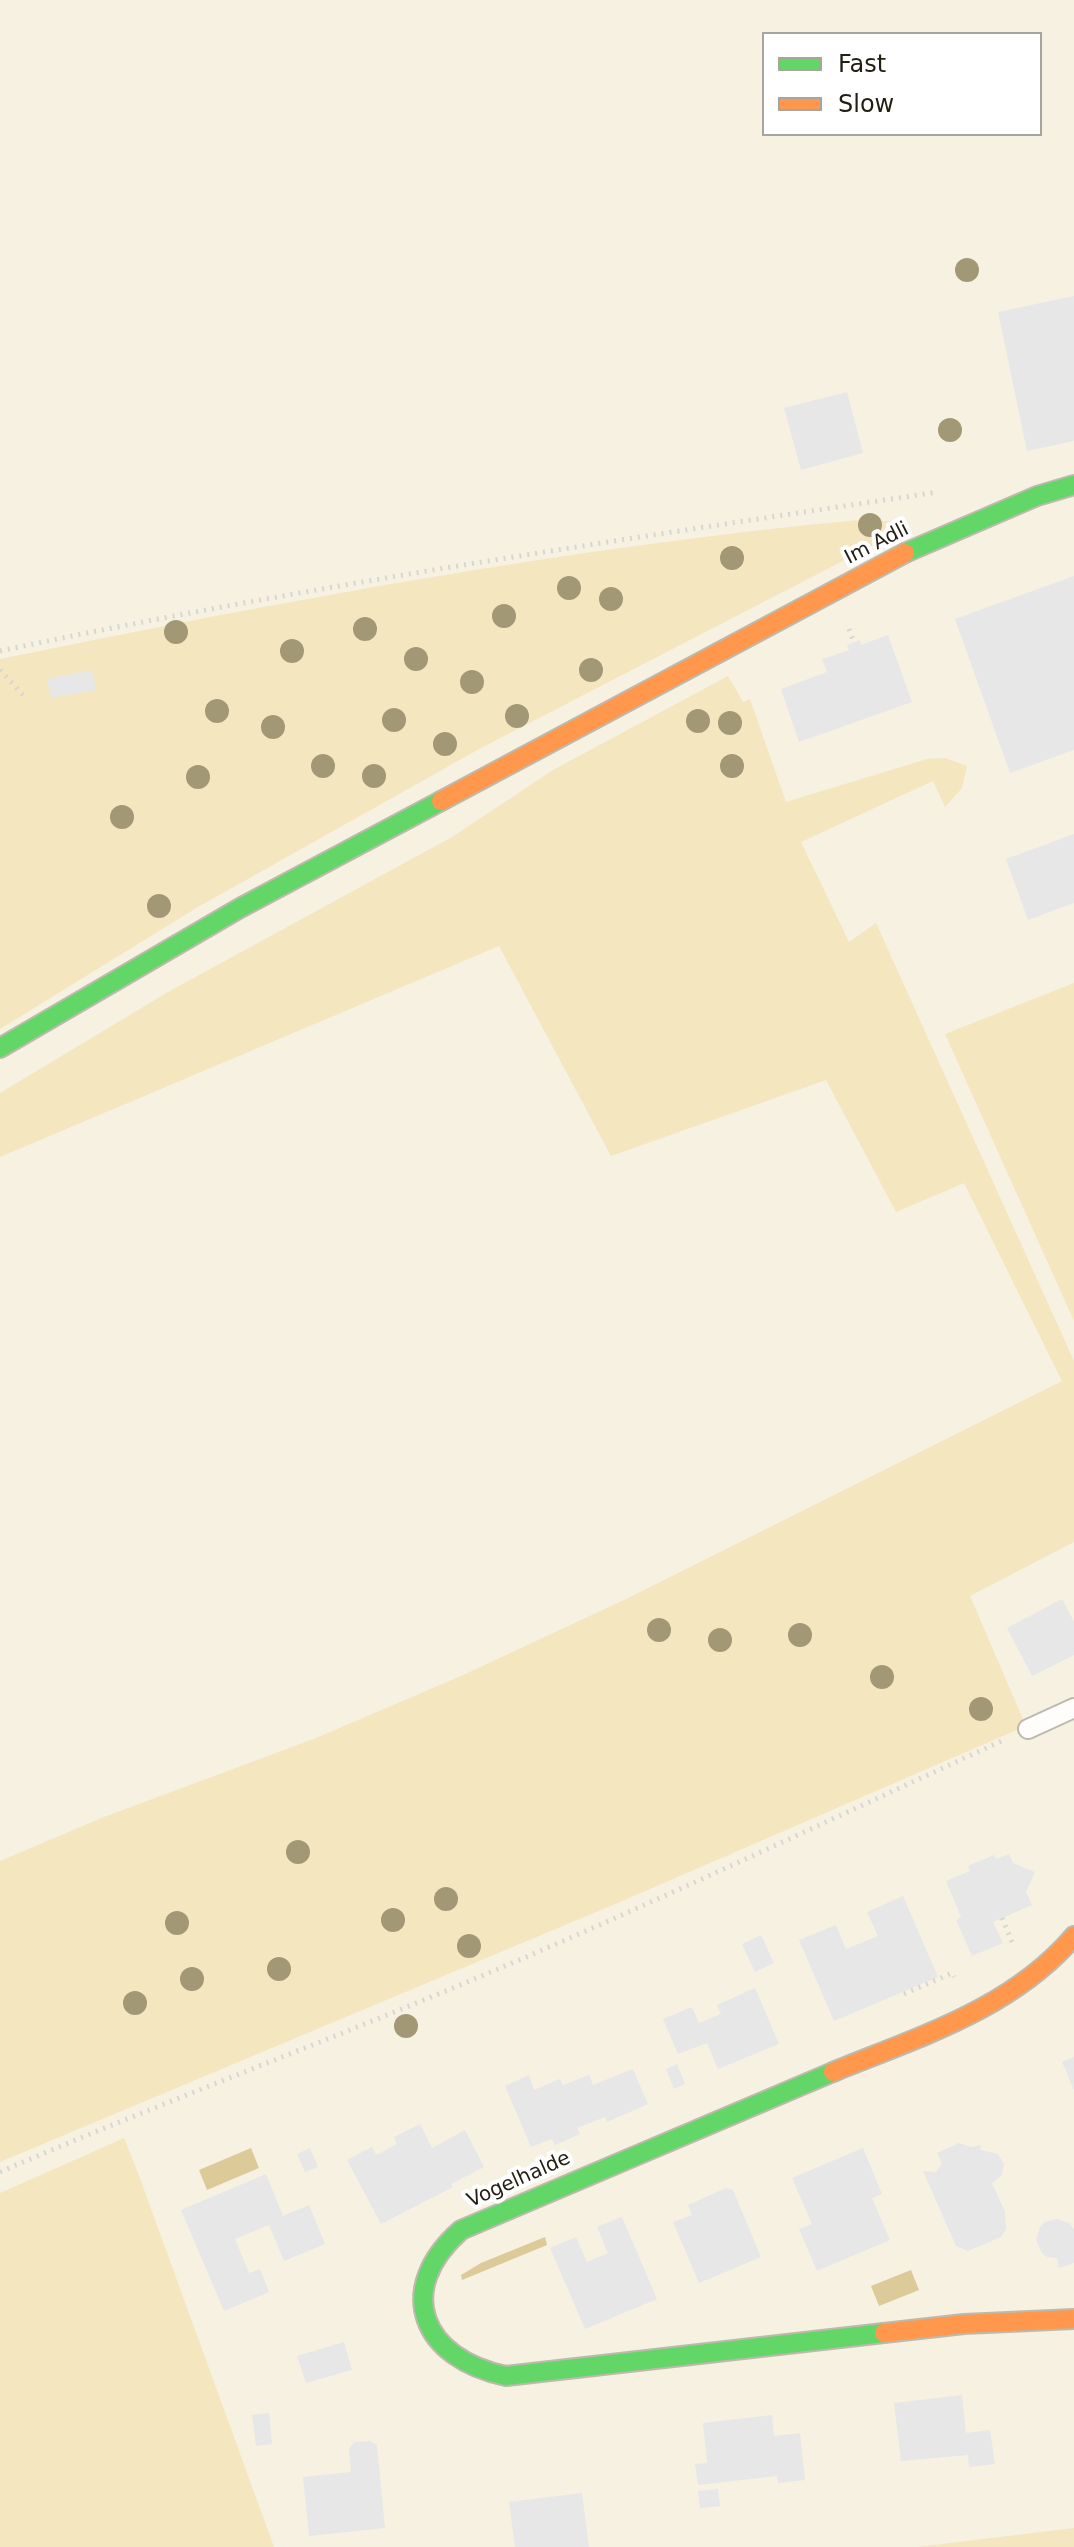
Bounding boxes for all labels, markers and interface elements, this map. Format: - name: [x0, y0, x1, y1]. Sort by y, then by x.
- legend: [762, 32, 1042, 136]
- text: Fast: [838, 50, 886, 78]
- text: Slow: [838, 90, 894, 118]
- street label: Im Adli: [841, 518, 913, 570]
- street label: Vogelhalde: [464, 2147, 574, 2213]

